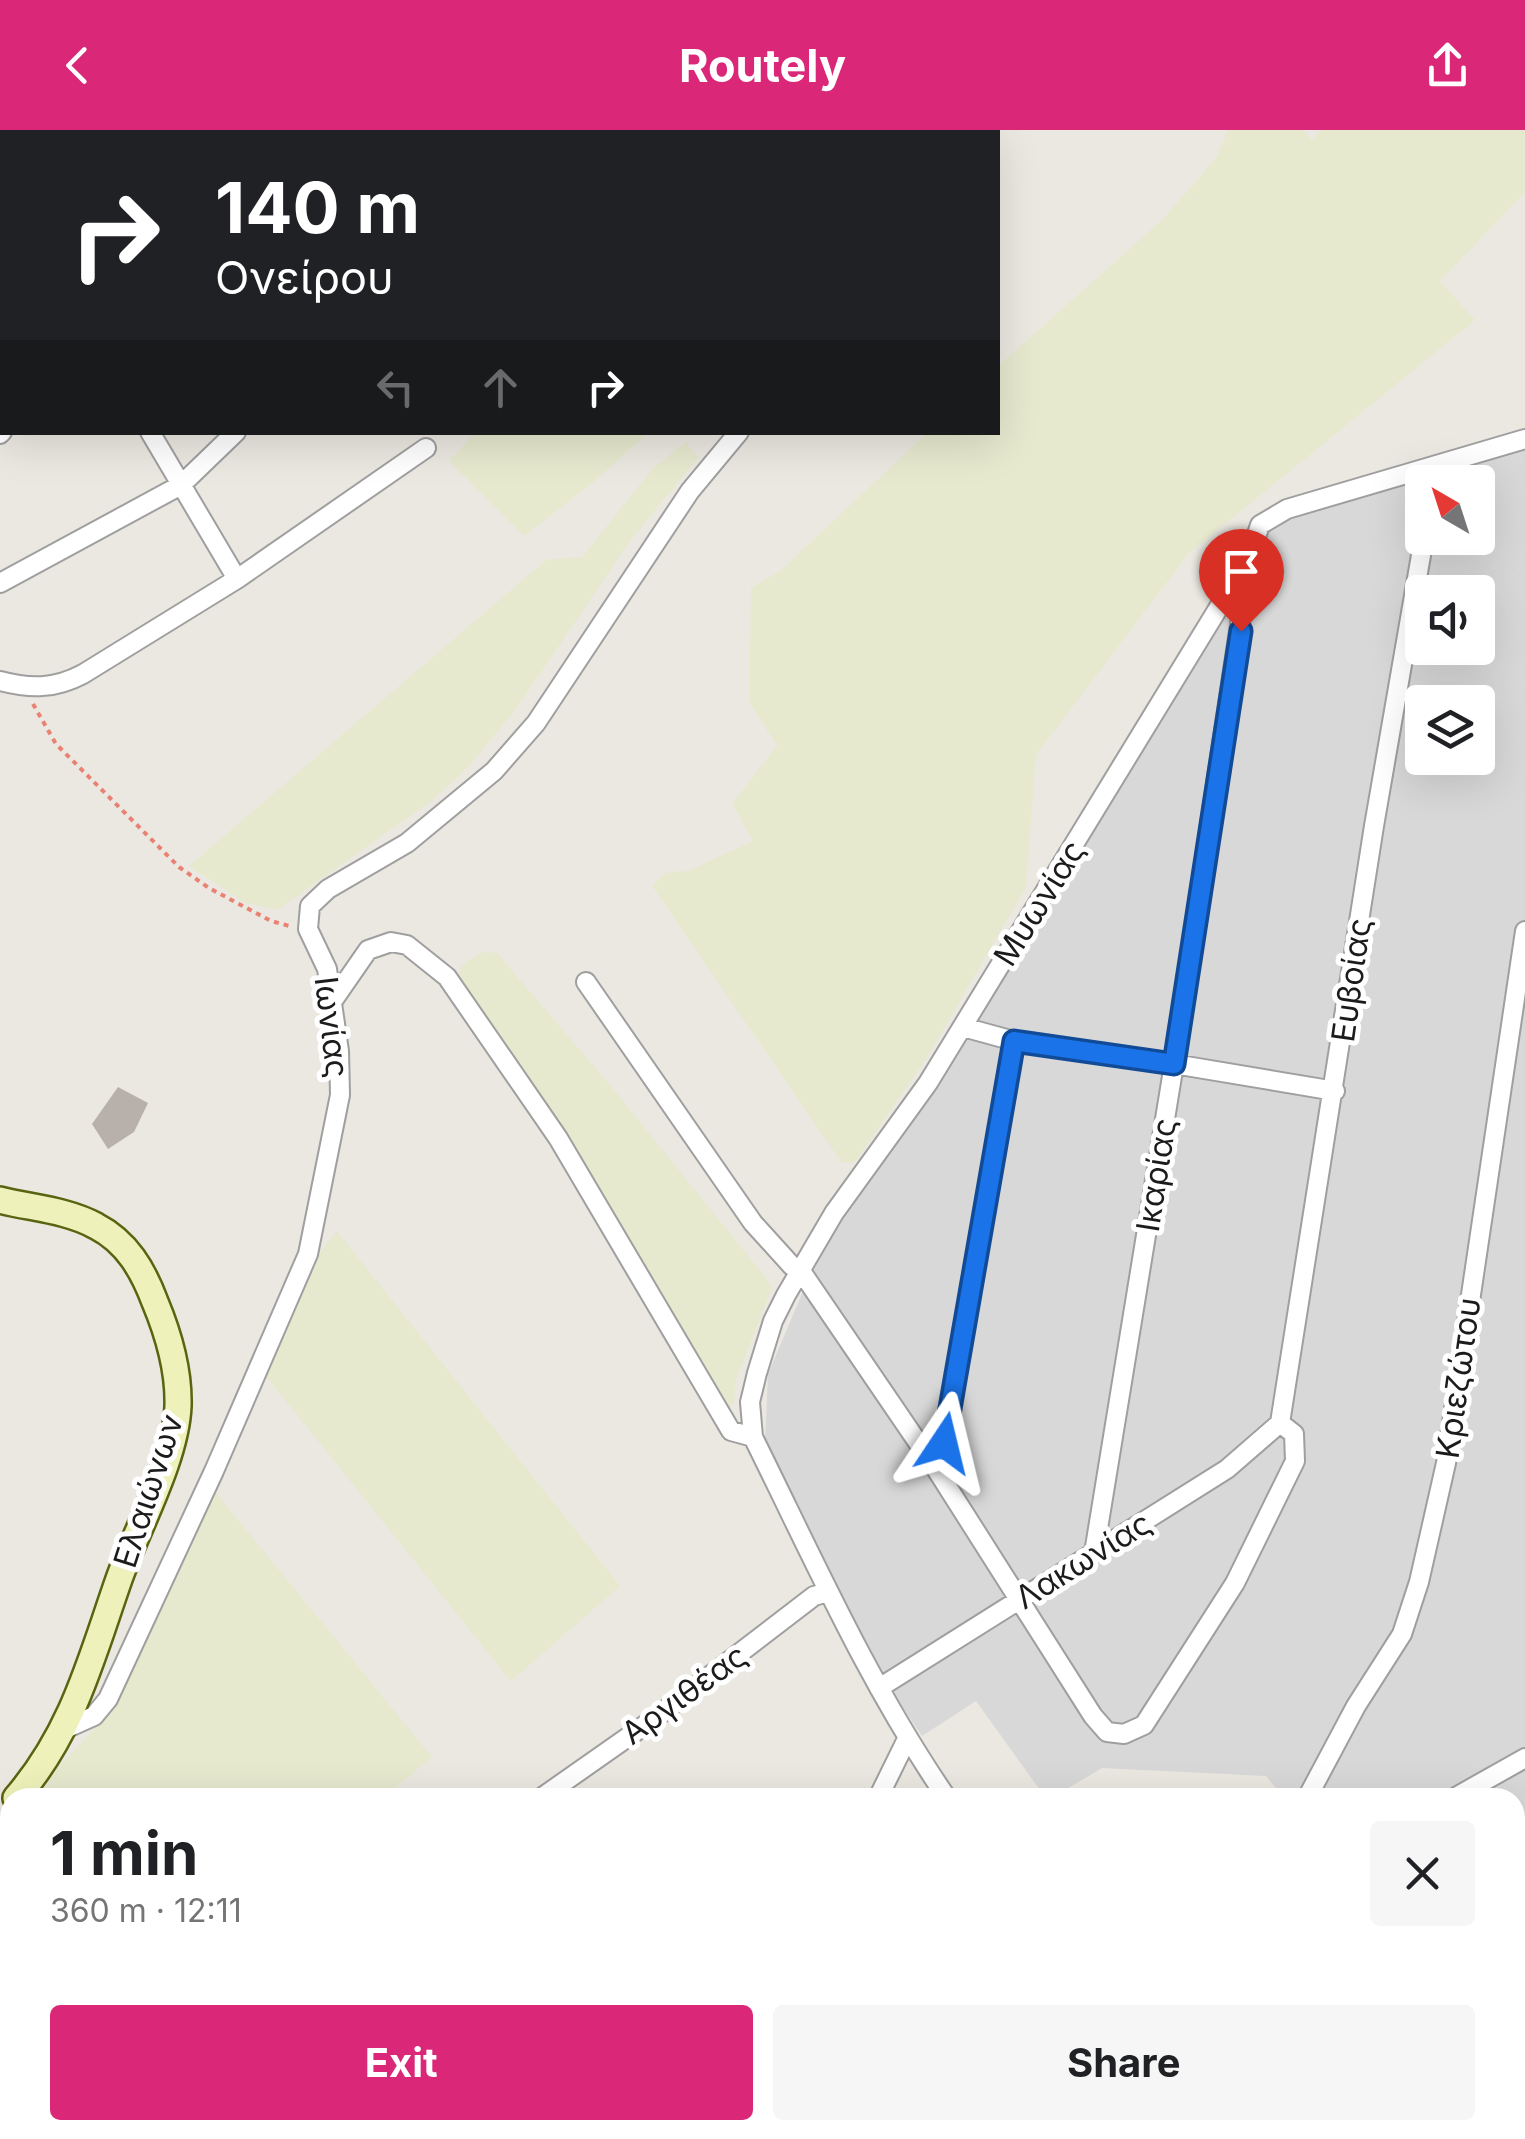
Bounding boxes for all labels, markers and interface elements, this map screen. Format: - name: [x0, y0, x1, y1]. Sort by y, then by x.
- icon: back: [50, 38, 105, 93]
- text: Routely: [679, 38, 846, 93]
- icon: share: [1420, 38, 1475, 93]
- text: 140 m: [215, 165, 420, 250]
- icon: right: [50, 170, 180, 300]
- text: Ονείρου: [215, 250, 394, 305]
- icon: left: [368, 360, 423, 415]
- icon: ahead: [473, 360, 528, 415]
- icon: right: [578, 360, 633, 415]
- north arrow: [1405, 465, 1495, 555]
- map controls: [1405, 465, 1495, 775]
- pin: [1199, 529, 1284, 632]
- icon: arrive: [1214, 544, 1269, 599]
- button: sound: [1405, 575, 1495, 665]
- button: layers: [1405, 685, 1495, 775]
- street label: Μυωνίας: [985, 833, 1093, 973]
- street label: Ευβοίας: [1323, 916, 1379, 1044]
- street label: Ιωνίας: [306, 974, 358, 1080]
- street label: Ικαρίας: [1128, 1115, 1184, 1235]
- street label: Κριεζώτου: [1427, 1295, 1489, 1461]
- position arrow: [892, 1391, 996, 1495]
- street label: Ελαιώνων: [105, 1409, 191, 1573]
- street label: Λακωνίας: [1008, 1503, 1158, 1617]
- street label: Αργιθέας: [614, 1636, 754, 1752]
- text: 1 min: [50, 1817, 198, 1889]
- button: close: [1370, 1821, 1475, 1926]
- text: 360 m · 12:11: [50, 1891, 242, 1930]
- button: Exit: [50, 2005, 753, 2120]
- button: Share: [773, 2005, 1475, 2120]

